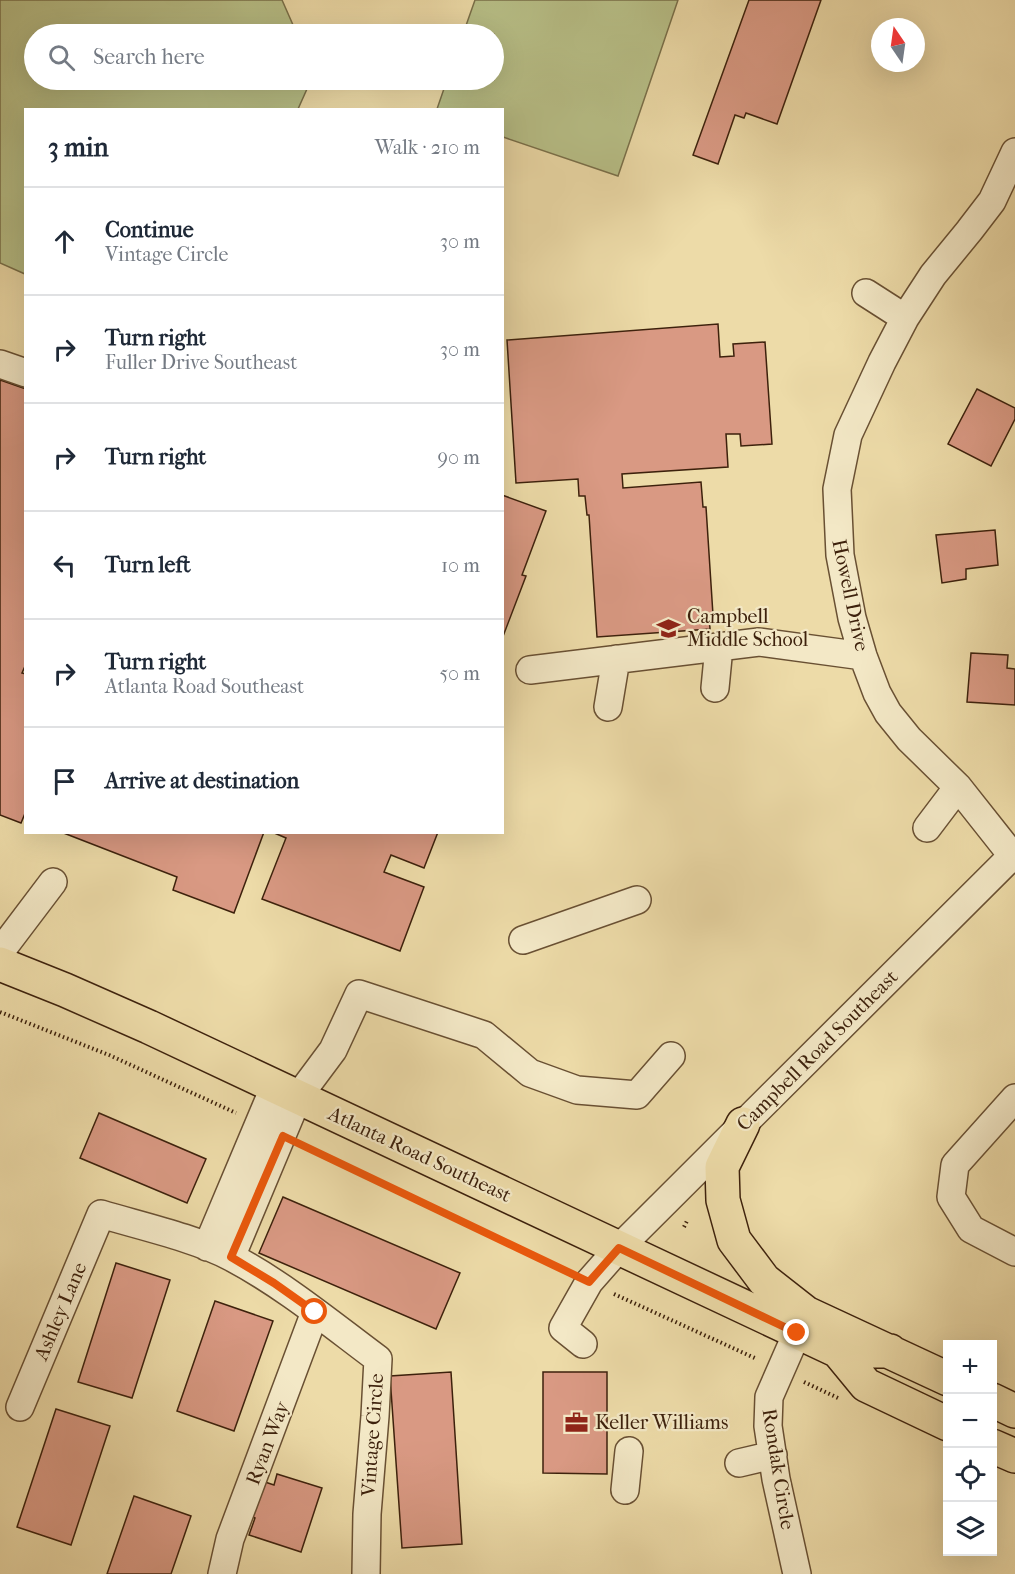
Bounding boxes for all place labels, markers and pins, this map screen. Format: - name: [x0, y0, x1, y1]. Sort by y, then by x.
- place label: Campbell Middle School: [687, 605, 809, 651]
- school or university icon: Campbell Middle School: [656, 615, 682, 641]
- office icon: Keller Williams: [564, 1409, 590, 1435]
- place label: Keller Williams: [595, 1411, 728, 1434]

